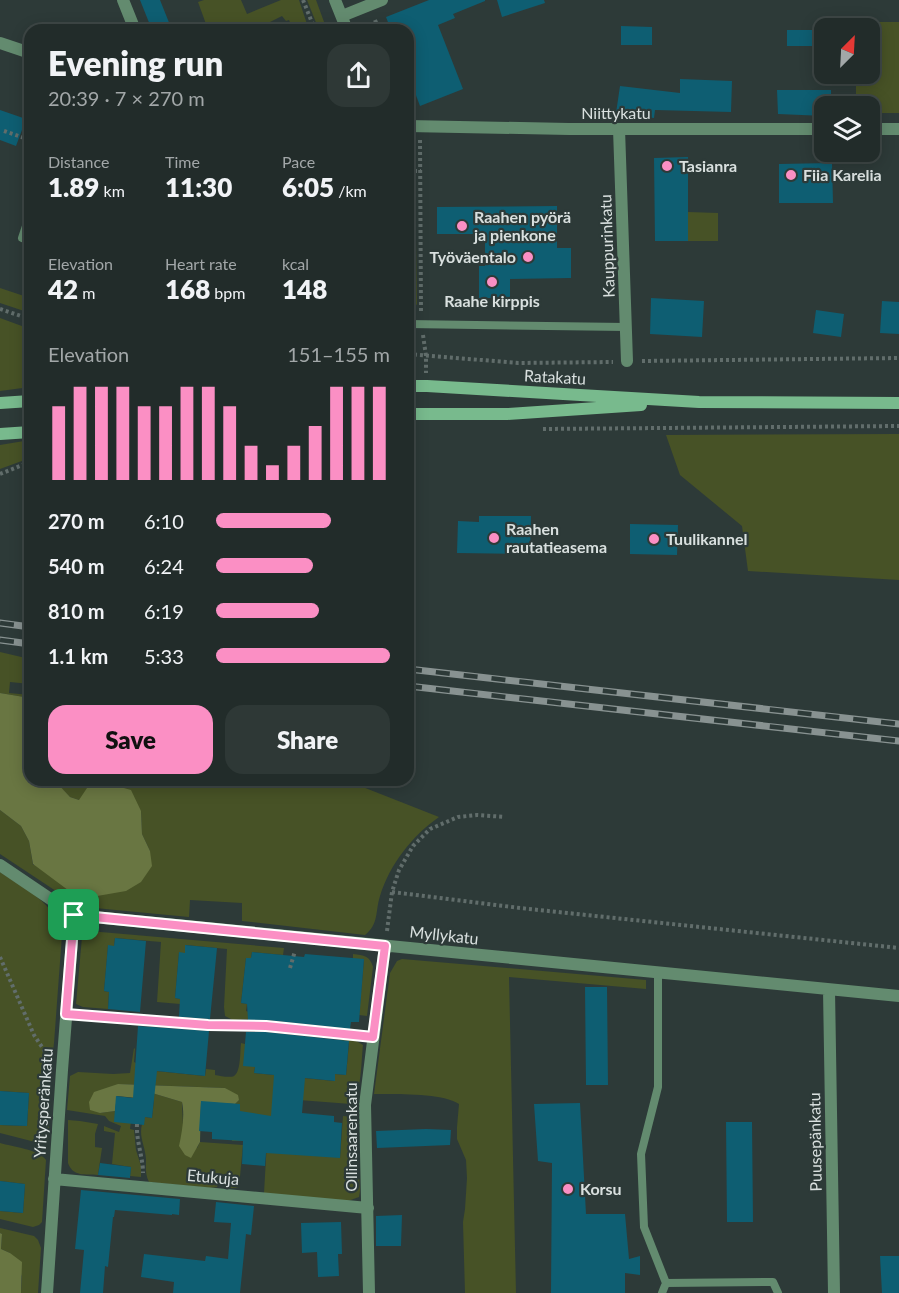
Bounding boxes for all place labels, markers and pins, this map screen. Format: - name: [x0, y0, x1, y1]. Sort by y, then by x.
- place label: Tasianra: [679, 156, 737, 175]
- marker: Tasianra: [660, 159, 674, 173]
- place label: Fiia Karelia: [803, 165, 882, 184]
- marker: Fiia Karelia: [784, 168, 798, 182]
- place label: Raahen pyörä ja pienkone: [473, 207, 571, 244]
- marker: Raahen pyörä ja pienkone: [455, 219, 469, 233]
- place label: Työväentalo: [430, 247, 516, 266]
- marker: Työväentalo: [521, 250, 535, 264]
- marker: Raahe kirppis: [485, 275, 499, 289]
- place label: Raahe kirppis: [444, 291, 540, 310]
- place label: Raahen rautatieasema: [506, 519, 607, 556]
- place label: Tuulikannel: [666, 529, 747, 548]
- marker: Raahen rautatieasema: [487, 531, 501, 545]
- marker: Tuulikannel: [647, 532, 661, 546]
- pin: [48, 889, 99, 940]
- place label: Korsu: [580, 1179, 622, 1198]
- marker: Korsu: [561, 1182, 575, 1196]

